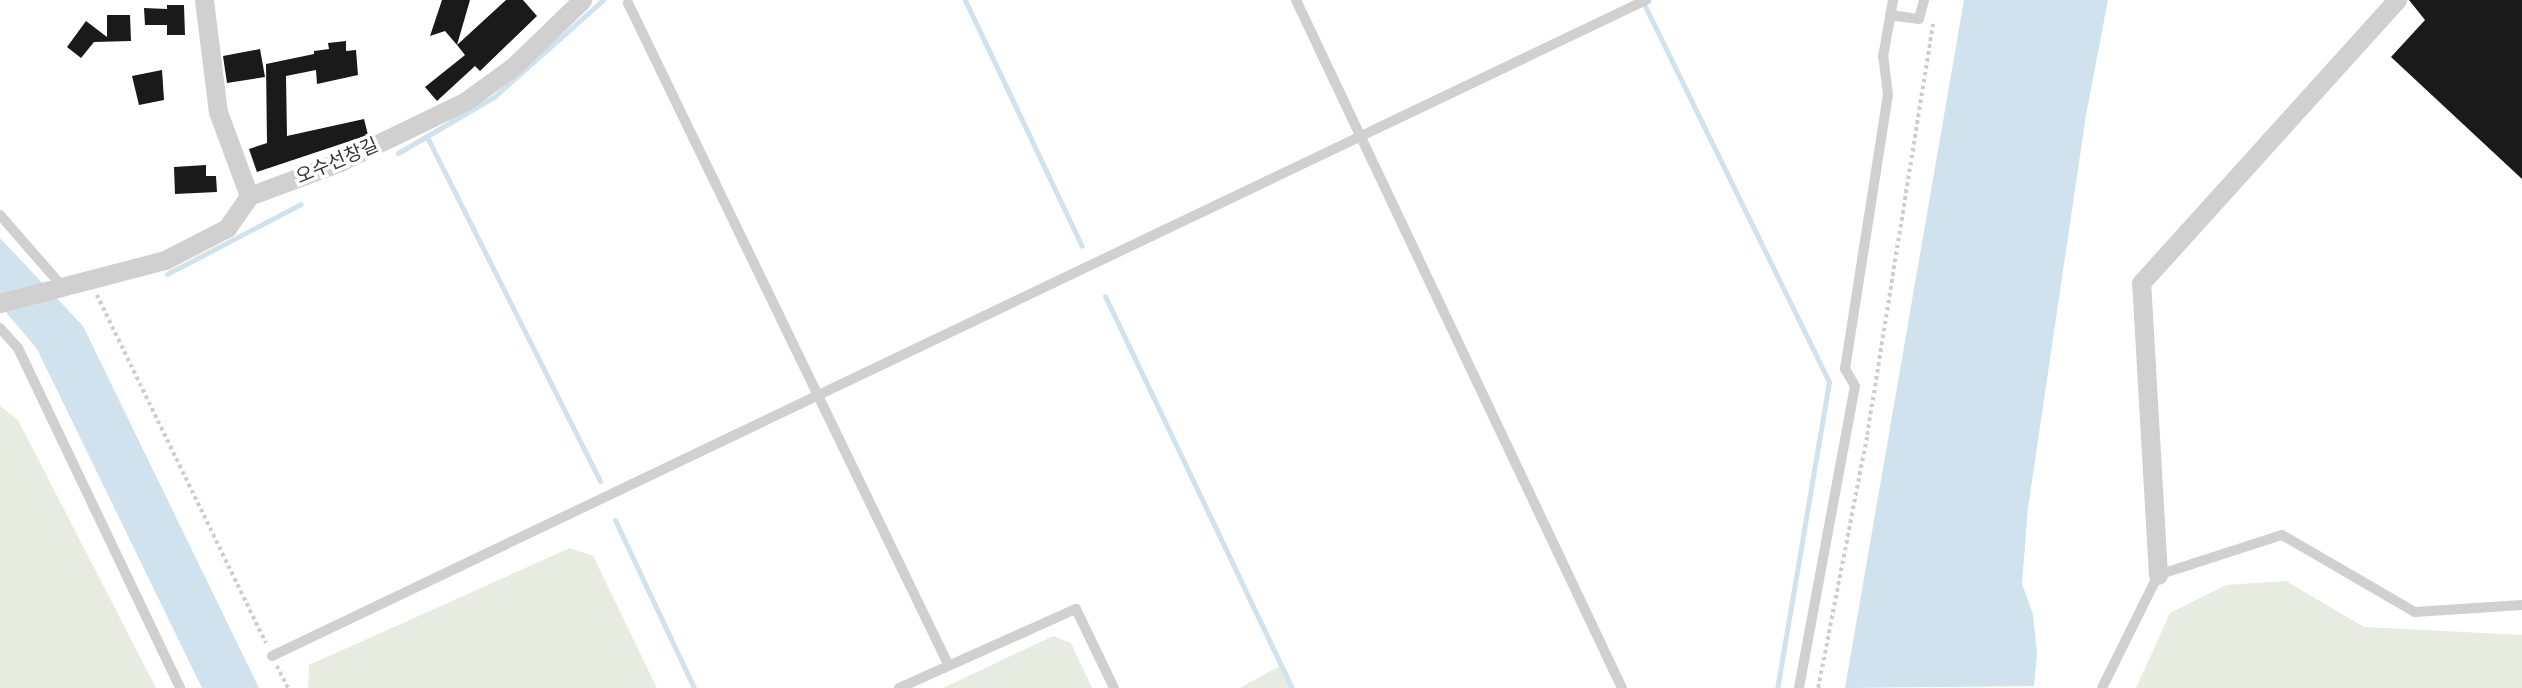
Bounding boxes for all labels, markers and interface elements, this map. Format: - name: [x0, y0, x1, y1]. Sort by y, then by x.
- street label: 오수선창길: [292, 133, 382, 189]

